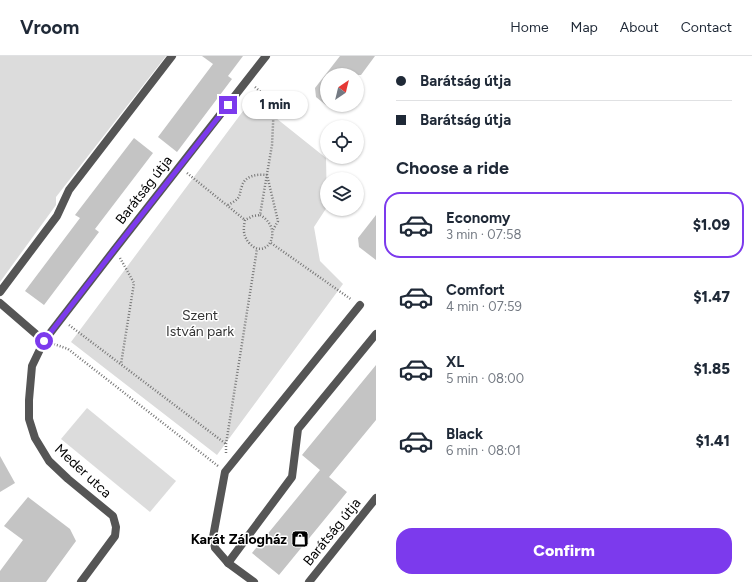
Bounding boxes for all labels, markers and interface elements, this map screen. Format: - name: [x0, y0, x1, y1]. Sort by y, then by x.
- text: Vroom: [20, 16, 79, 39]
- text: Home: [510, 19, 549, 36]
- text: Map: [571, 19, 598, 36]
- text: About: [620, 19, 659, 36]
- text: Contact: [681, 19, 732, 36]
- north arrow: [320, 68, 364, 112]
- map controls: [320, 68, 364, 216]
- text: Barátság útja: [420, 72, 511, 90]
- callout: 1 min: [242, 91, 308, 119]
- route end: [219, 96, 237, 114]
- text: 1 min: [259, 97, 291, 112]
- text: Barátság útja: [420, 111, 511, 129]
- button: locate: [320, 120, 364, 164]
- street label: Barátság útja: [112, 152, 176, 228]
- text: Choose a ride: [396, 157, 509, 179]
- button: layers: [320, 172, 364, 216]
- icon: car: [398, 207, 434, 243]
- text: Economy: [446, 209, 511, 227]
- text: $1.09: [693, 216, 730, 234]
- text: 3 min · 07:58: [446, 227, 521, 242]
- icon: car: [398, 279, 434, 315]
- text: Comfort: [446, 281, 505, 299]
- text: $1.47: [693, 288, 730, 306]
- text: 4 min · 07:59: [446, 299, 522, 314]
- park label: Szent István park: [166, 307, 234, 340]
- route start: [35, 332, 53, 350]
- icon: car: [398, 351, 434, 387]
- text: XL: [446, 353, 464, 371]
- text: $1.85: [693, 360, 730, 378]
- text: 5 min · 08:00: [446, 371, 524, 386]
- icon: car: [398, 423, 434, 459]
- text: Black: [446, 425, 483, 443]
- text: $1.41: [695, 432, 730, 450]
- street label: Meder utca: [51, 440, 115, 502]
- text: 6 min · 08:01: [446, 443, 521, 458]
- street label: Barátság útja: [300, 495, 364, 569]
- button: Confirm: [396, 528, 732, 574]
- shop icon: Karát Zálogház: [290, 529, 310, 549]
- place label: Karát Zálogház: [191, 531, 287, 548]

